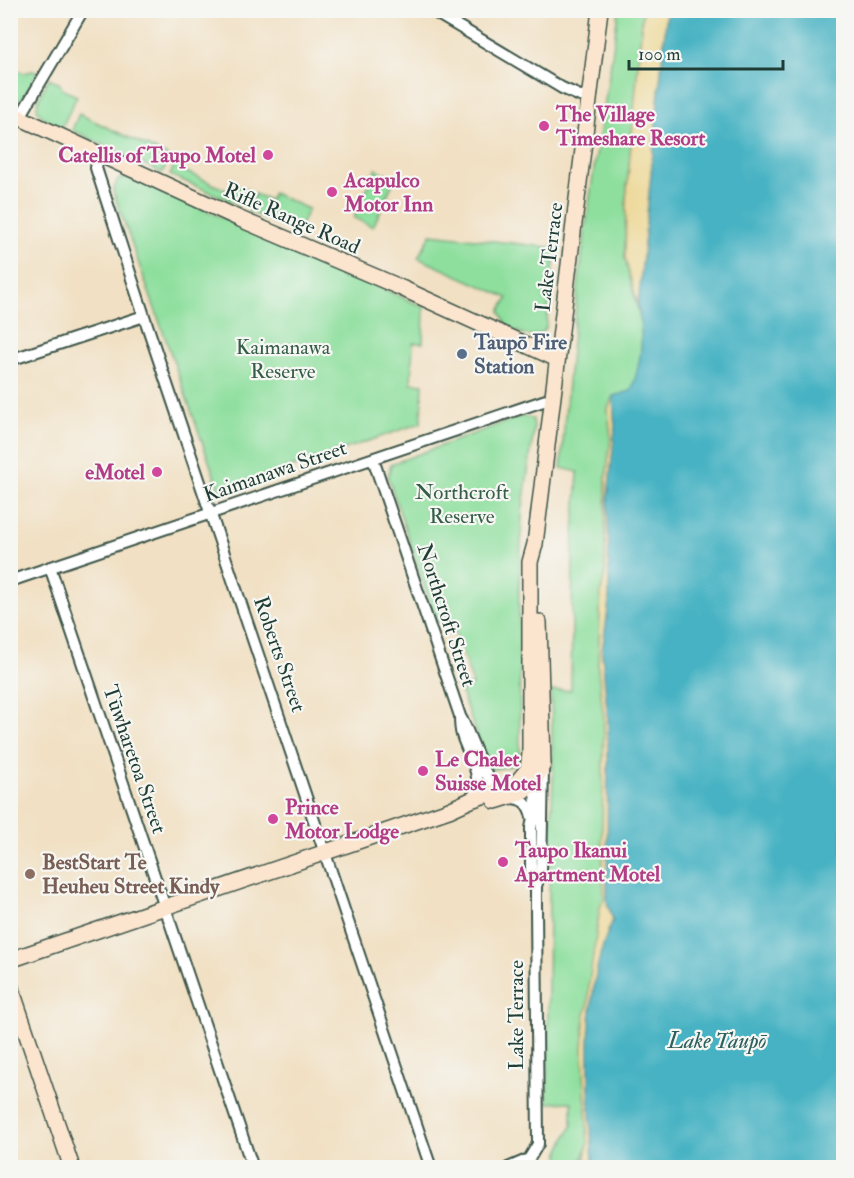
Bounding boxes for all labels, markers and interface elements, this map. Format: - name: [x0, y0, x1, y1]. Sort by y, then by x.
- scale bar: [629, 33, 784, 71]
- text: 100 m: [638, 43, 681, 66]
- place label: The Village Timeshare Resort: [555, 101, 705, 152]
- marker: The Village Timeshare Resort: [537, 119, 551, 133]
- place label: Catellis of Taupo Motel: [58, 142, 257, 169]
- marker: Catellis of Taupo Motel: [261, 148, 275, 162]
- place label: Acapulco Motor Inn: [343, 167, 433, 218]
- street label: Rifle Range Road: [219, 176, 365, 261]
- marker: Acapulco Motor Inn: [325, 185, 339, 199]
- street label: Lake Terrace: [529, 201, 570, 313]
- place label: Taupō Fire Station: [473, 329, 567, 380]
- park label: Kaimanawa Reserve: [236, 334, 331, 385]
- marker: Taupō Fire Station: [455, 347, 469, 361]
- street label: Kaimanawa Street: [200, 434, 350, 509]
- place label: eMotel: [85, 459, 146, 486]
- marker: eMotel: [150, 465, 164, 479]
- park label: Northcroft Reserve: [415, 479, 509, 530]
- street label: Northcroft Street: [411, 540, 482, 690]
- street label: Roberts Street: [247, 593, 312, 716]
- street label: Tūwharetoa Street: [96, 681, 173, 837]
- place label: Le Chalet Suisse Motel: [435, 746, 542, 797]
- marker: Le Chalet Suisse Motel: [416, 764, 430, 778]
- place label: Prince Motor Lodge: [284, 794, 399, 845]
- marker: Prince Motor Lodge: [266, 812, 280, 826]
- place label: Taupo Ikanui Apartment Motel: [514, 837, 661, 888]
- place label: BestStart Te Heuheu Street Kindy: [42, 849, 220, 900]
- marker: Taupo Ikanui Apartment Motel: [496, 855, 510, 869]
- marker: BestStart Te Heuheu Street Kindy: [23, 867, 37, 881]
- street label: Lake Terrace: [503, 960, 530, 1070]
- water label: Lake Taupō: [667, 1027, 767, 1055]

